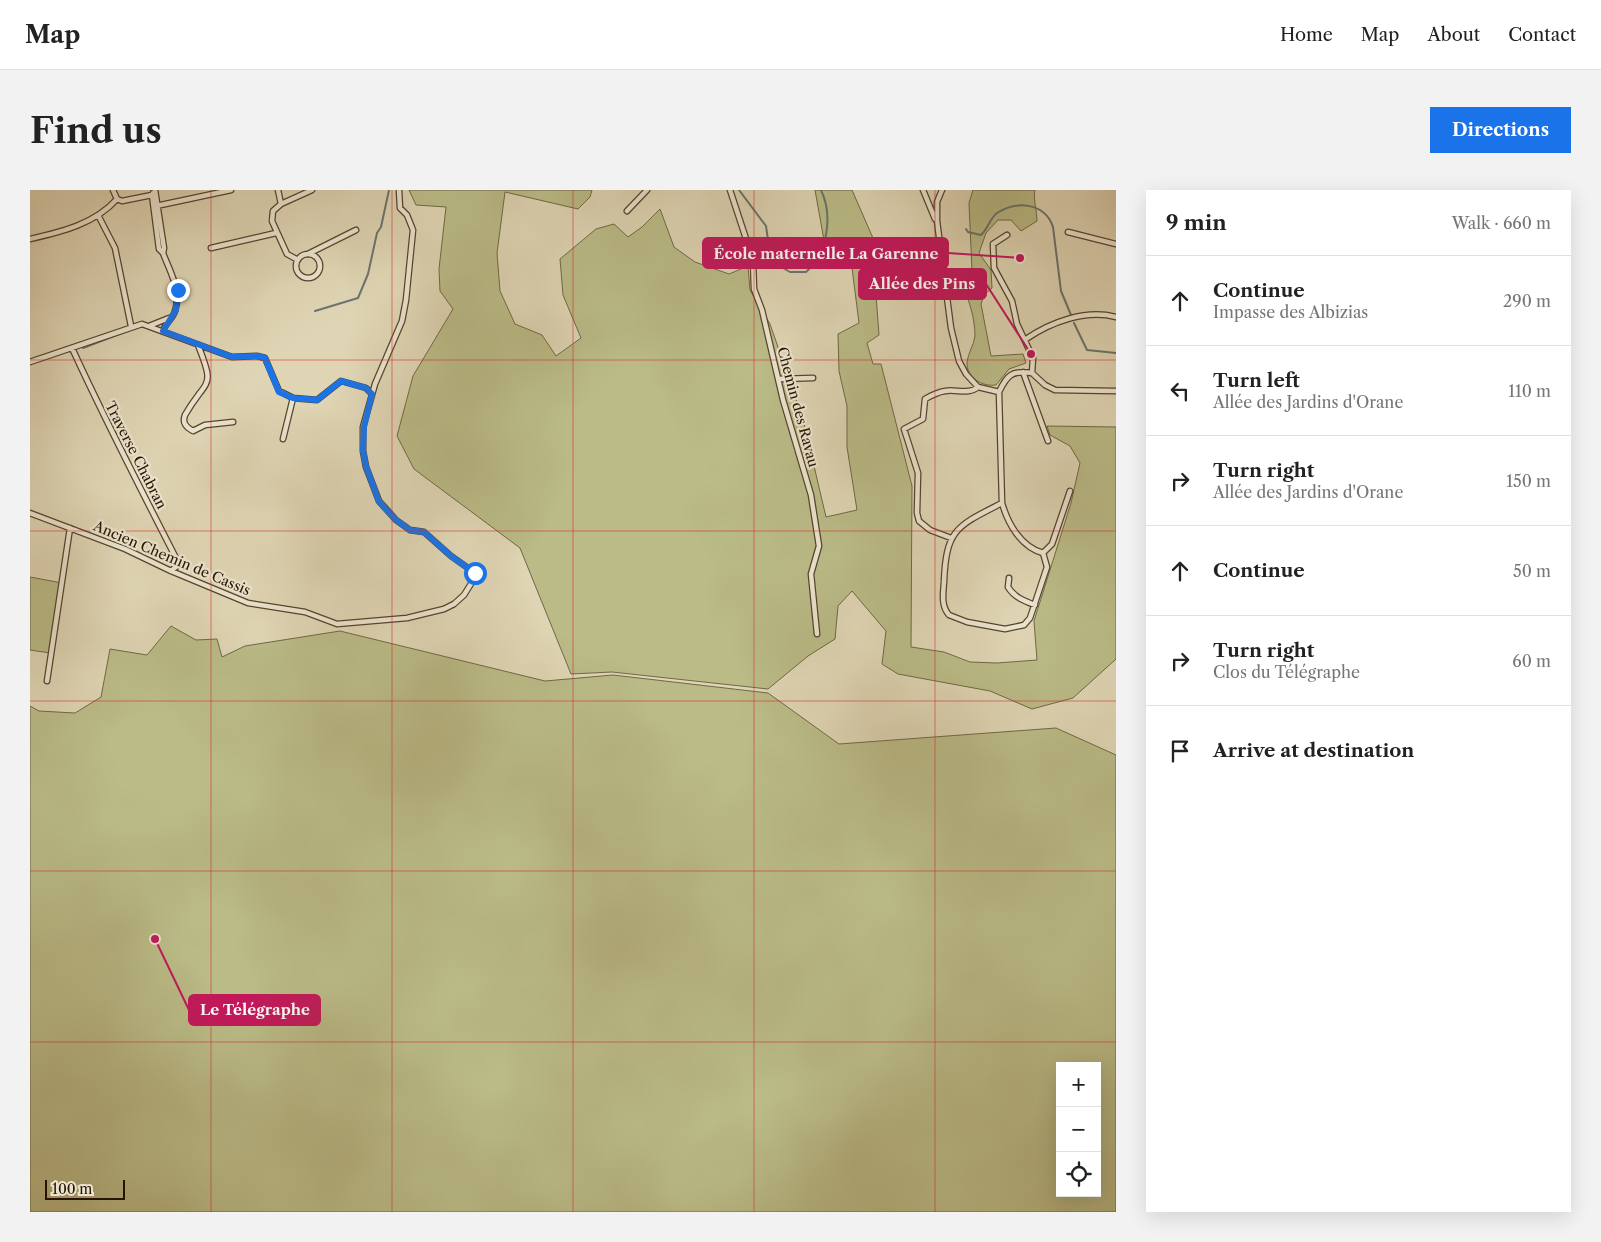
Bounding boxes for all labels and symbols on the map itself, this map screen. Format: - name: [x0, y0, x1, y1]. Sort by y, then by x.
- callout: École maternelle La Garenne: [703, 238, 948, 268]
- text: École maternelle La Garenne: [714, 244, 938, 263]
- callout: Allée des Pins: [859, 269, 986, 299]
- text: Allée des Pins: [868, 274, 975, 293]
- route end: [167, 279, 190, 302]
- street label: Chemin des Ravau: [773, 345, 823, 469]
- street label: Traverse Chabran: [101, 398, 171, 512]
- street label: Ancien Chemin de Cassis: [90, 516, 253, 599]
- route start: [464, 562, 487, 585]
- callout: Le Télégraphe: [189, 995, 320, 1025]
- text: Le Télégraphe: [200, 1000, 310, 1019]
- scale bar: [45, 1177, 125, 1200]

